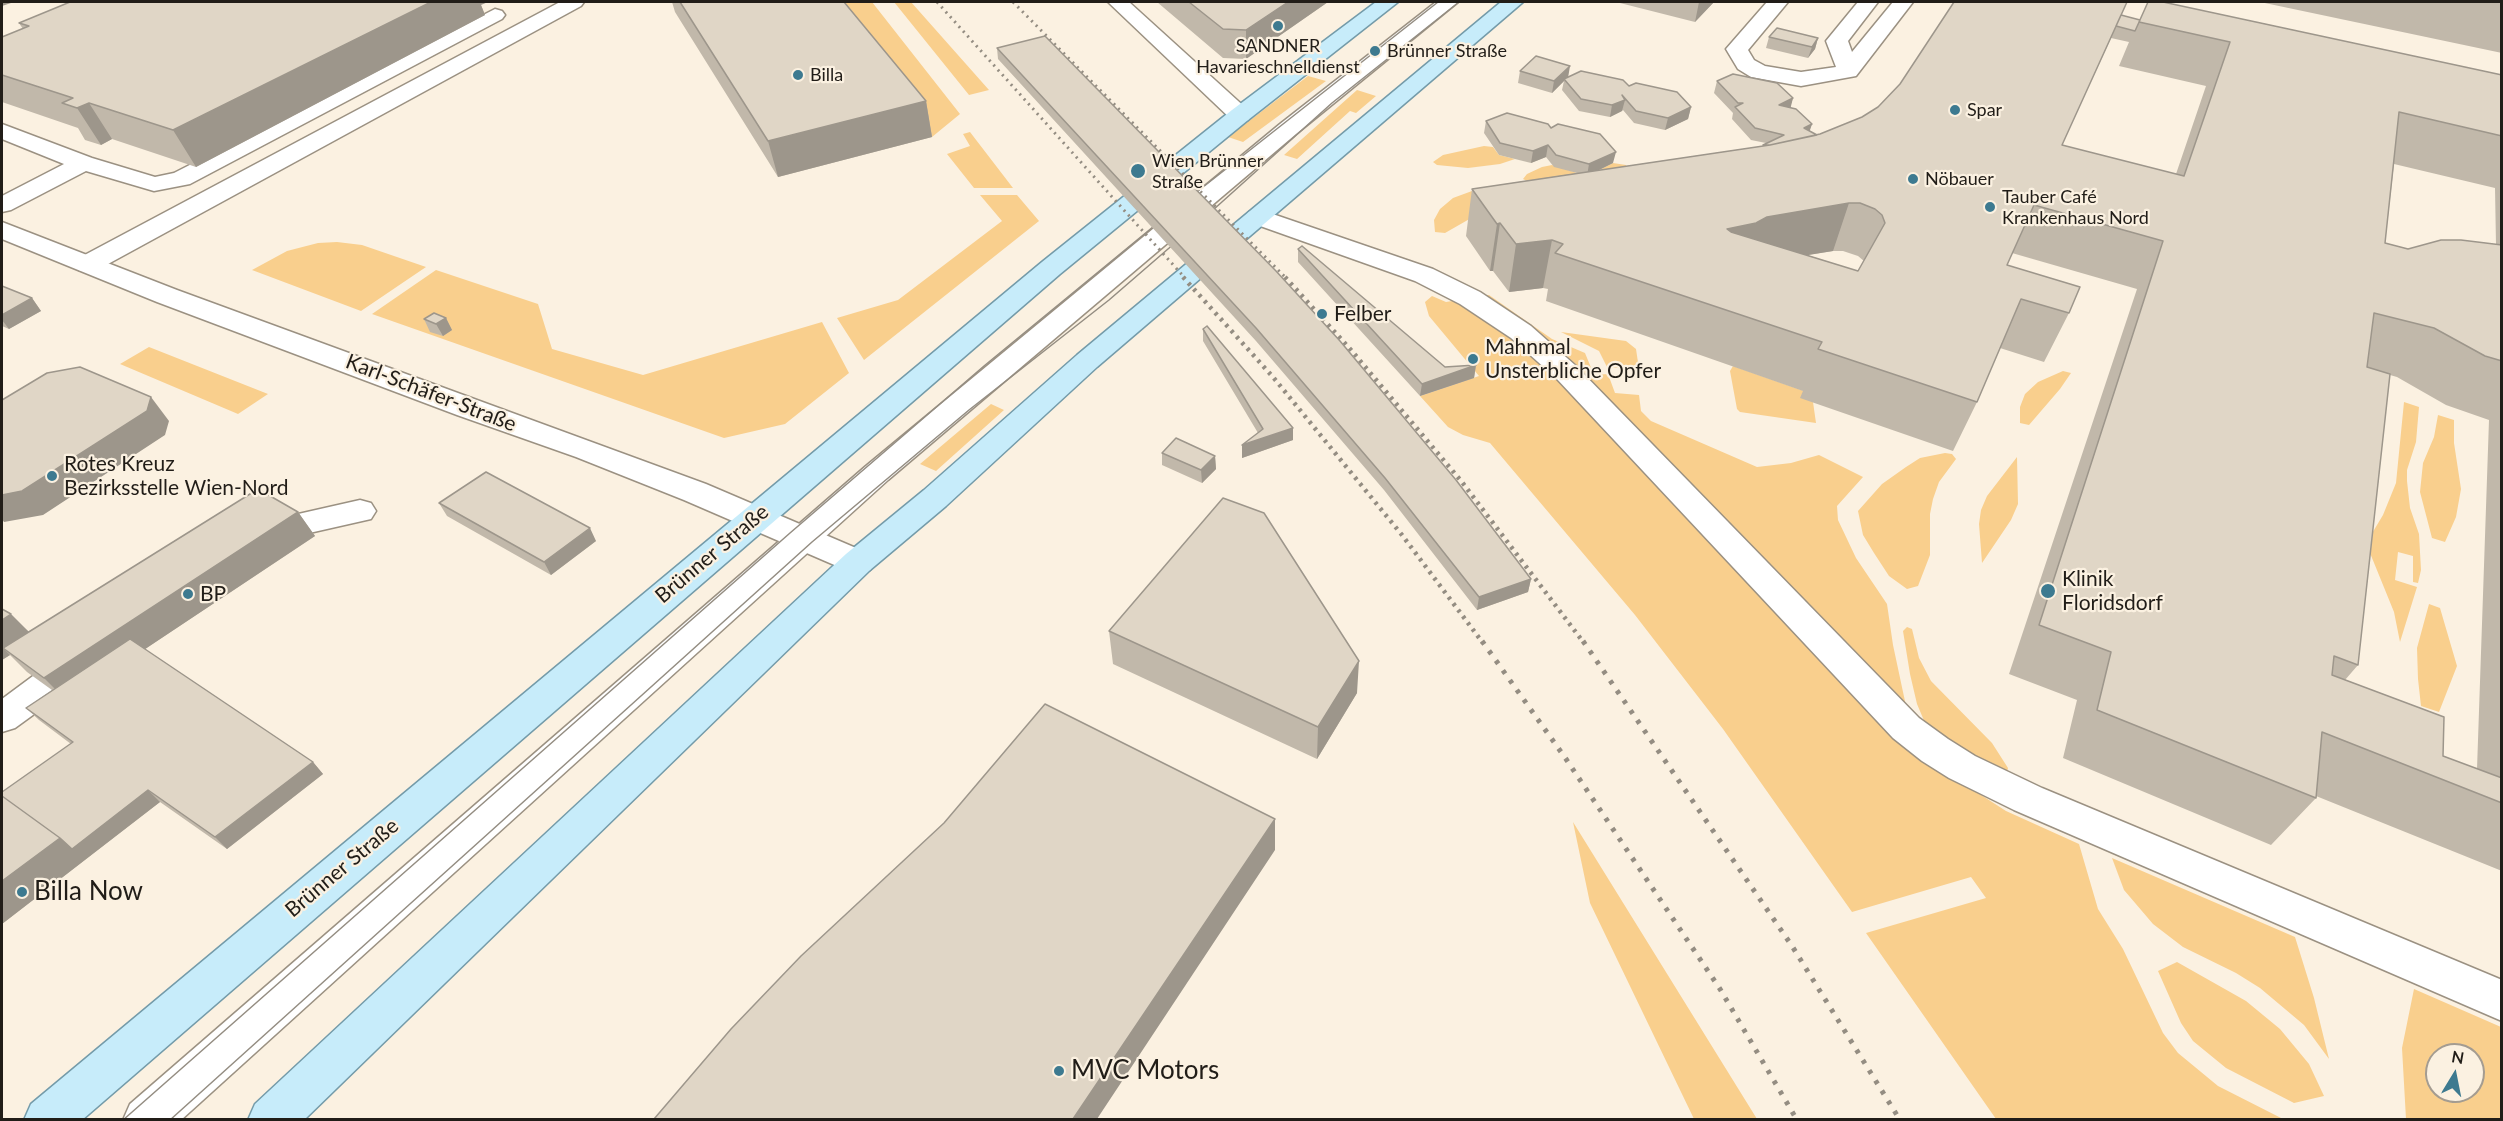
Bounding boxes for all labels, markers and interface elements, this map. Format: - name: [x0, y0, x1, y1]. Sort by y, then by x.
- marker: SANDNER Havarieschnelldienst: [1271, 19, 1285, 33]
- place label: SANDNER Havarieschnelldienst: [1196, 35, 1360, 78]
- place label: Brünner Straße: [1387, 40, 1507, 62]
- marker: Brünner Straße: [1368, 44, 1382, 58]
- place label: Billa: [810, 64, 843, 86]
- marker: Billa: [791, 68, 805, 82]
- place label: Spar: [1967, 99, 2002, 121]
- marker: Spar: [1948, 103, 1962, 117]
- place label: Wien Brünner Straße: [1152, 150, 1263, 192]
- marker: Wien Brünner Straße: [1129, 162, 1147, 180]
- place label: Nöbauer: [1925, 168, 1994, 190]
- marker: Nöbauer: [1906, 172, 1920, 186]
- place label: Tauber Café Krankenhaus Nord: [2002, 186, 2149, 228]
- marker: Tauber Café Krankenhaus Nord: [1983, 200, 1997, 214]
- place label: Felber: [1334, 301, 1391, 327]
- marker: Felber: [1315, 307, 1329, 321]
- place label: Mahnmal Unsterbliche Opfer: [1485, 334, 1661, 384]
- street label: Karl-Schäfer-Straße: [342, 349, 520, 437]
- marker: Mahnmal Unsterbliche Opfer: [1466, 352, 1480, 366]
- place label: Rotes Kreuz Bezirksstelle Wien-Nord: [64, 451, 288, 501]
- marker: Rotes Kreuz Bezirksstelle Wien-Nord: [45, 469, 59, 483]
- street label: Brünner Straße: [650, 499, 774, 609]
- place label: Klinik Floridsdorf: [2062, 566, 2163, 616]
- place label: BP: [200, 581, 226, 607]
- marker: Klinik Floridsdorf: [2039, 582, 2057, 600]
- marker: BP: [181, 587, 195, 601]
- street label: Brünner Straße: [280, 813, 404, 923]
- place label: Billa Now: [34, 876, 143, 908]
- marker: Billa Now: [15, 885, 29, 899]
- north arrow: [2425, 1043, 2485, 1103]
- text: N: [2450, 1046, 2466, 1067]
- place label: MVC Motors: [1071, 1055, 1219, 1087]
- marker: MVC Motors: [1052, 1064, 1066, 1078]

